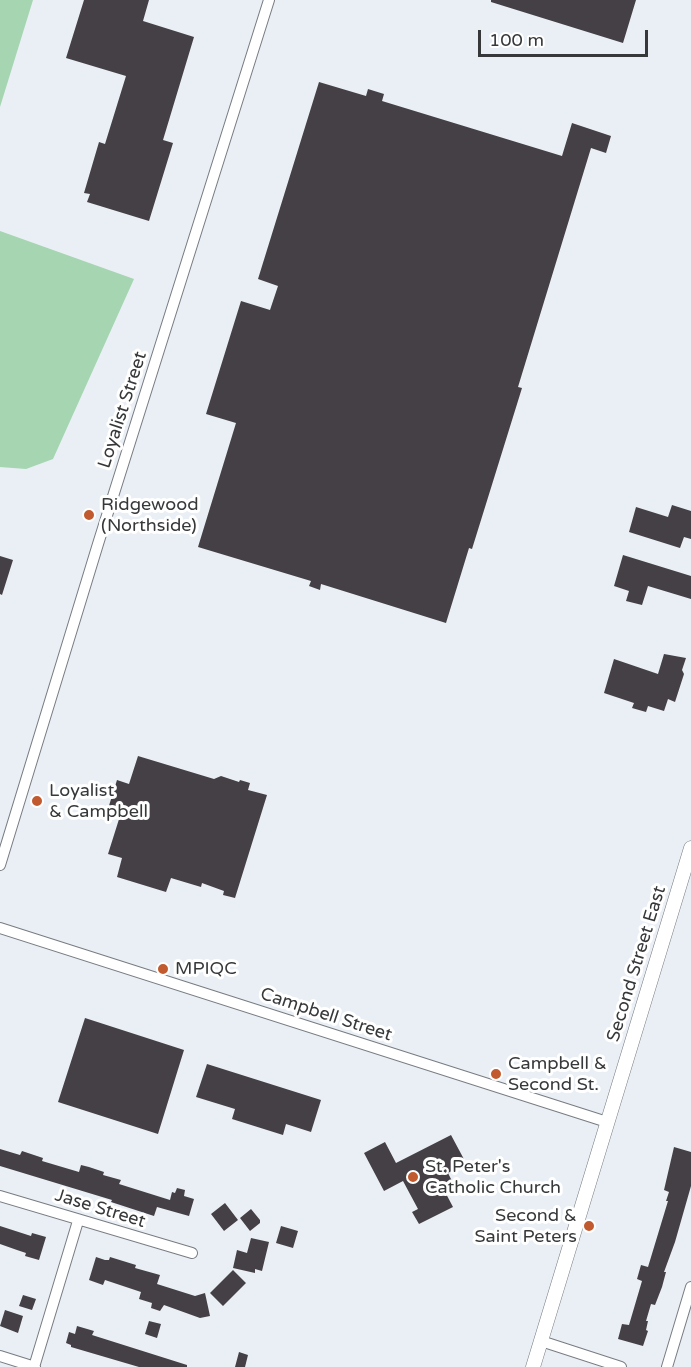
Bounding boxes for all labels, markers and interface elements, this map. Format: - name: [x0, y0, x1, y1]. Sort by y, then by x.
- scale bar: [481, 18, 650, 56]
- text: 100 m: [489, 29, 544, 51]
- street label: Loyalist Street: [94, 349, 152, 471]
- place label: Ridgewood (Northside): [101, 494, 198, 536]
- marker: Ridgewood (Northside): [82, 508, 96, 522]
- place label: Loyalist & Campbell: [49, 780, 148, 822]
- marker: Loyalist & Campbell: [30, 794, 44, 808]
- street label: Second Street East: [603, 883, 671, 1045]
- place label: MPIQC: [175, 958, 237, 980]
- marker: MPIQC: [156, 962, 170, 976]
- street label: Campbell Street: [257, 984, 395, 1046]
- place label: Campbell & Second St.: [508, 1053, 607, 1096]
- marker: Campbell & Second St.: [489, 1067, 503, 1081]
- place label: St. Peter's Catholic Church: [425, 1156, 561, 1198]
- marker: St. Peter's Catholic Church: [406, 1170, 420, 1184]
- street label: Jase Street: [52, 1185, 148, 1233]
- place label: Second & Saint Peters: [475, 1205, 577, 1248]
- marker: Second & Saint Peters: [582, 1219, 596, 1233]

